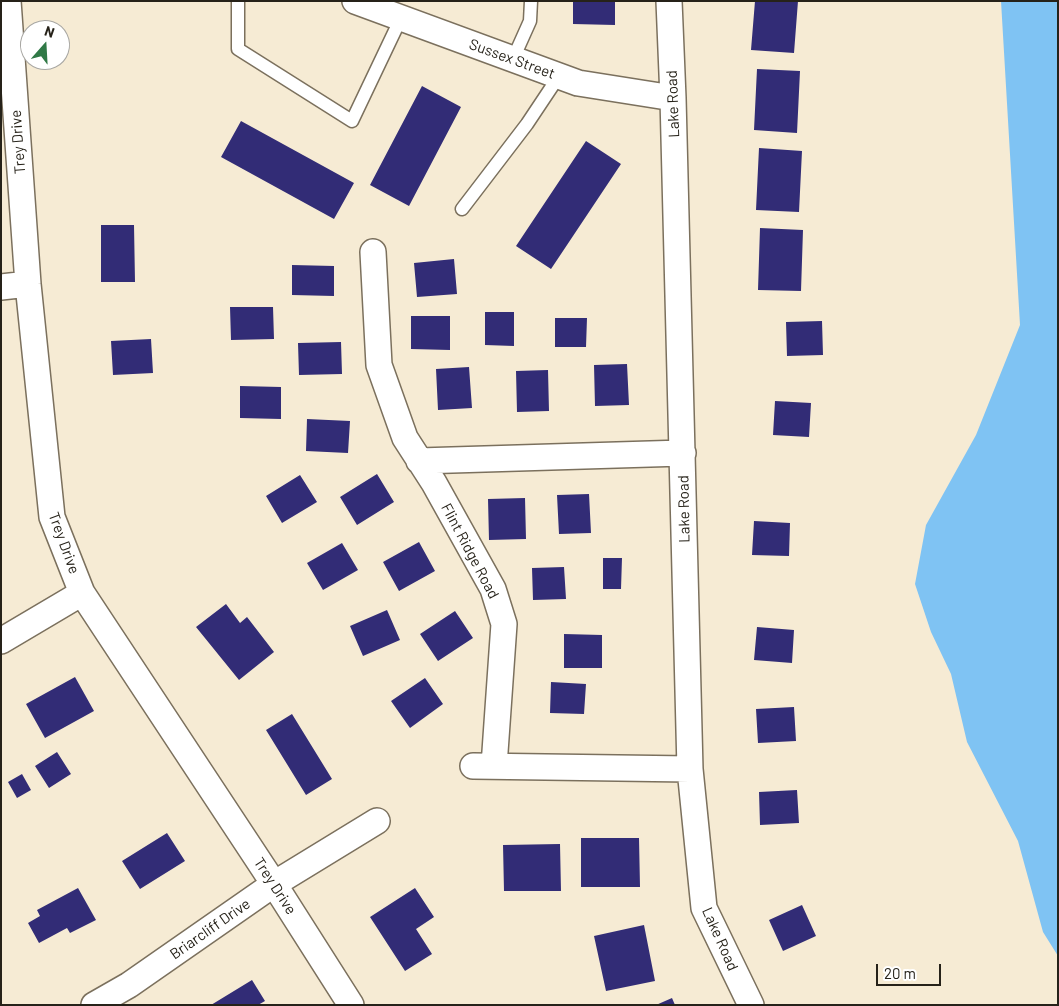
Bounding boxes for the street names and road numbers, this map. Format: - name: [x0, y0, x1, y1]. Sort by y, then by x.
- street label: Sussex Street: [467, 35, 557, 83]
- street label: Lake Road: [663, 70, 683, 138]
- street label: Trey Drive: [7, 109, 29, 175]
- street label: Lake Road: [674, 475, 694, 543]
- street label: Flint Ridge Road: [437, 500, 503, 602]
- street label: Trey Drive: [45, 510, 83, 576]
- street label: Trey Drive: [250, 854, 300, 918]
- street label: Briarcliff Drive: [166, 895, 254, 963]
- street label: Lake Road: [698, 904, 742, 974]

